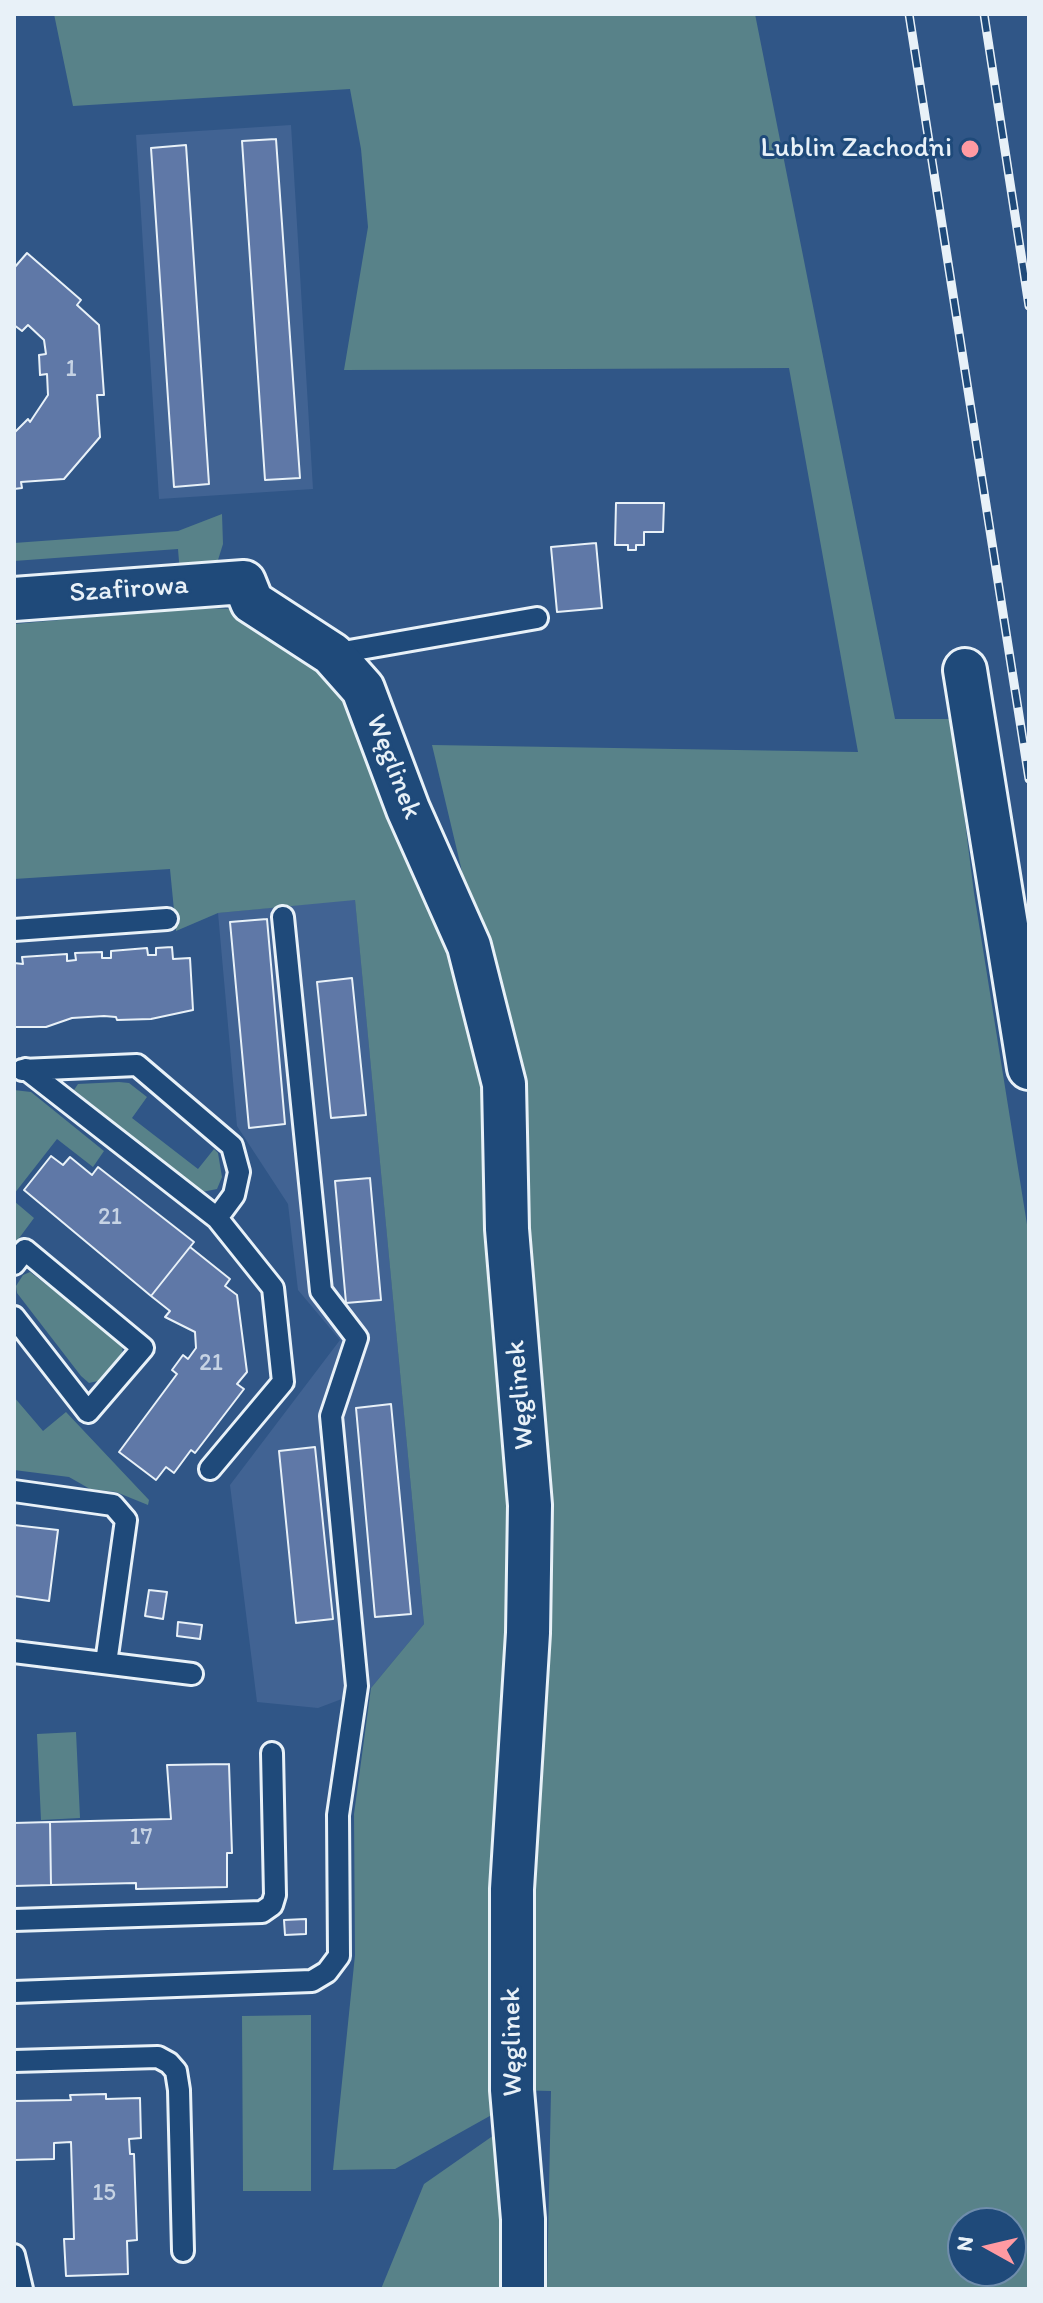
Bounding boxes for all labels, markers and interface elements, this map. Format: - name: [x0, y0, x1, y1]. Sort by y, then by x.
- place label: Lublin Zachodni: [760, 132, 952, 166]
- marker: Lublin Zachodni: [959, 138, 981, 160]
- house number: 1: [65, 356, 77, 384]
- street label: Szafirowa: [68, 569, 190, 611]
- street label: Węglinek: [358, 710, 428, 824]
- house number: 21: [98, 1204, 122, 1232]
- street label: Węglinek: [499, 1339, 543, 1451]
- house number: 21: [199, 1350, 223, 1378]
- house number: 17: [129, 1824, 153, 1852]
- street label: Węglinek: [495, 1987, 531, 2097]
- house number: 15: [92, 2180, 116, 2208]
- north arrow: [947, 2207, 1027, 2287]
- text: N: [950, 2235, 979, 2253]

